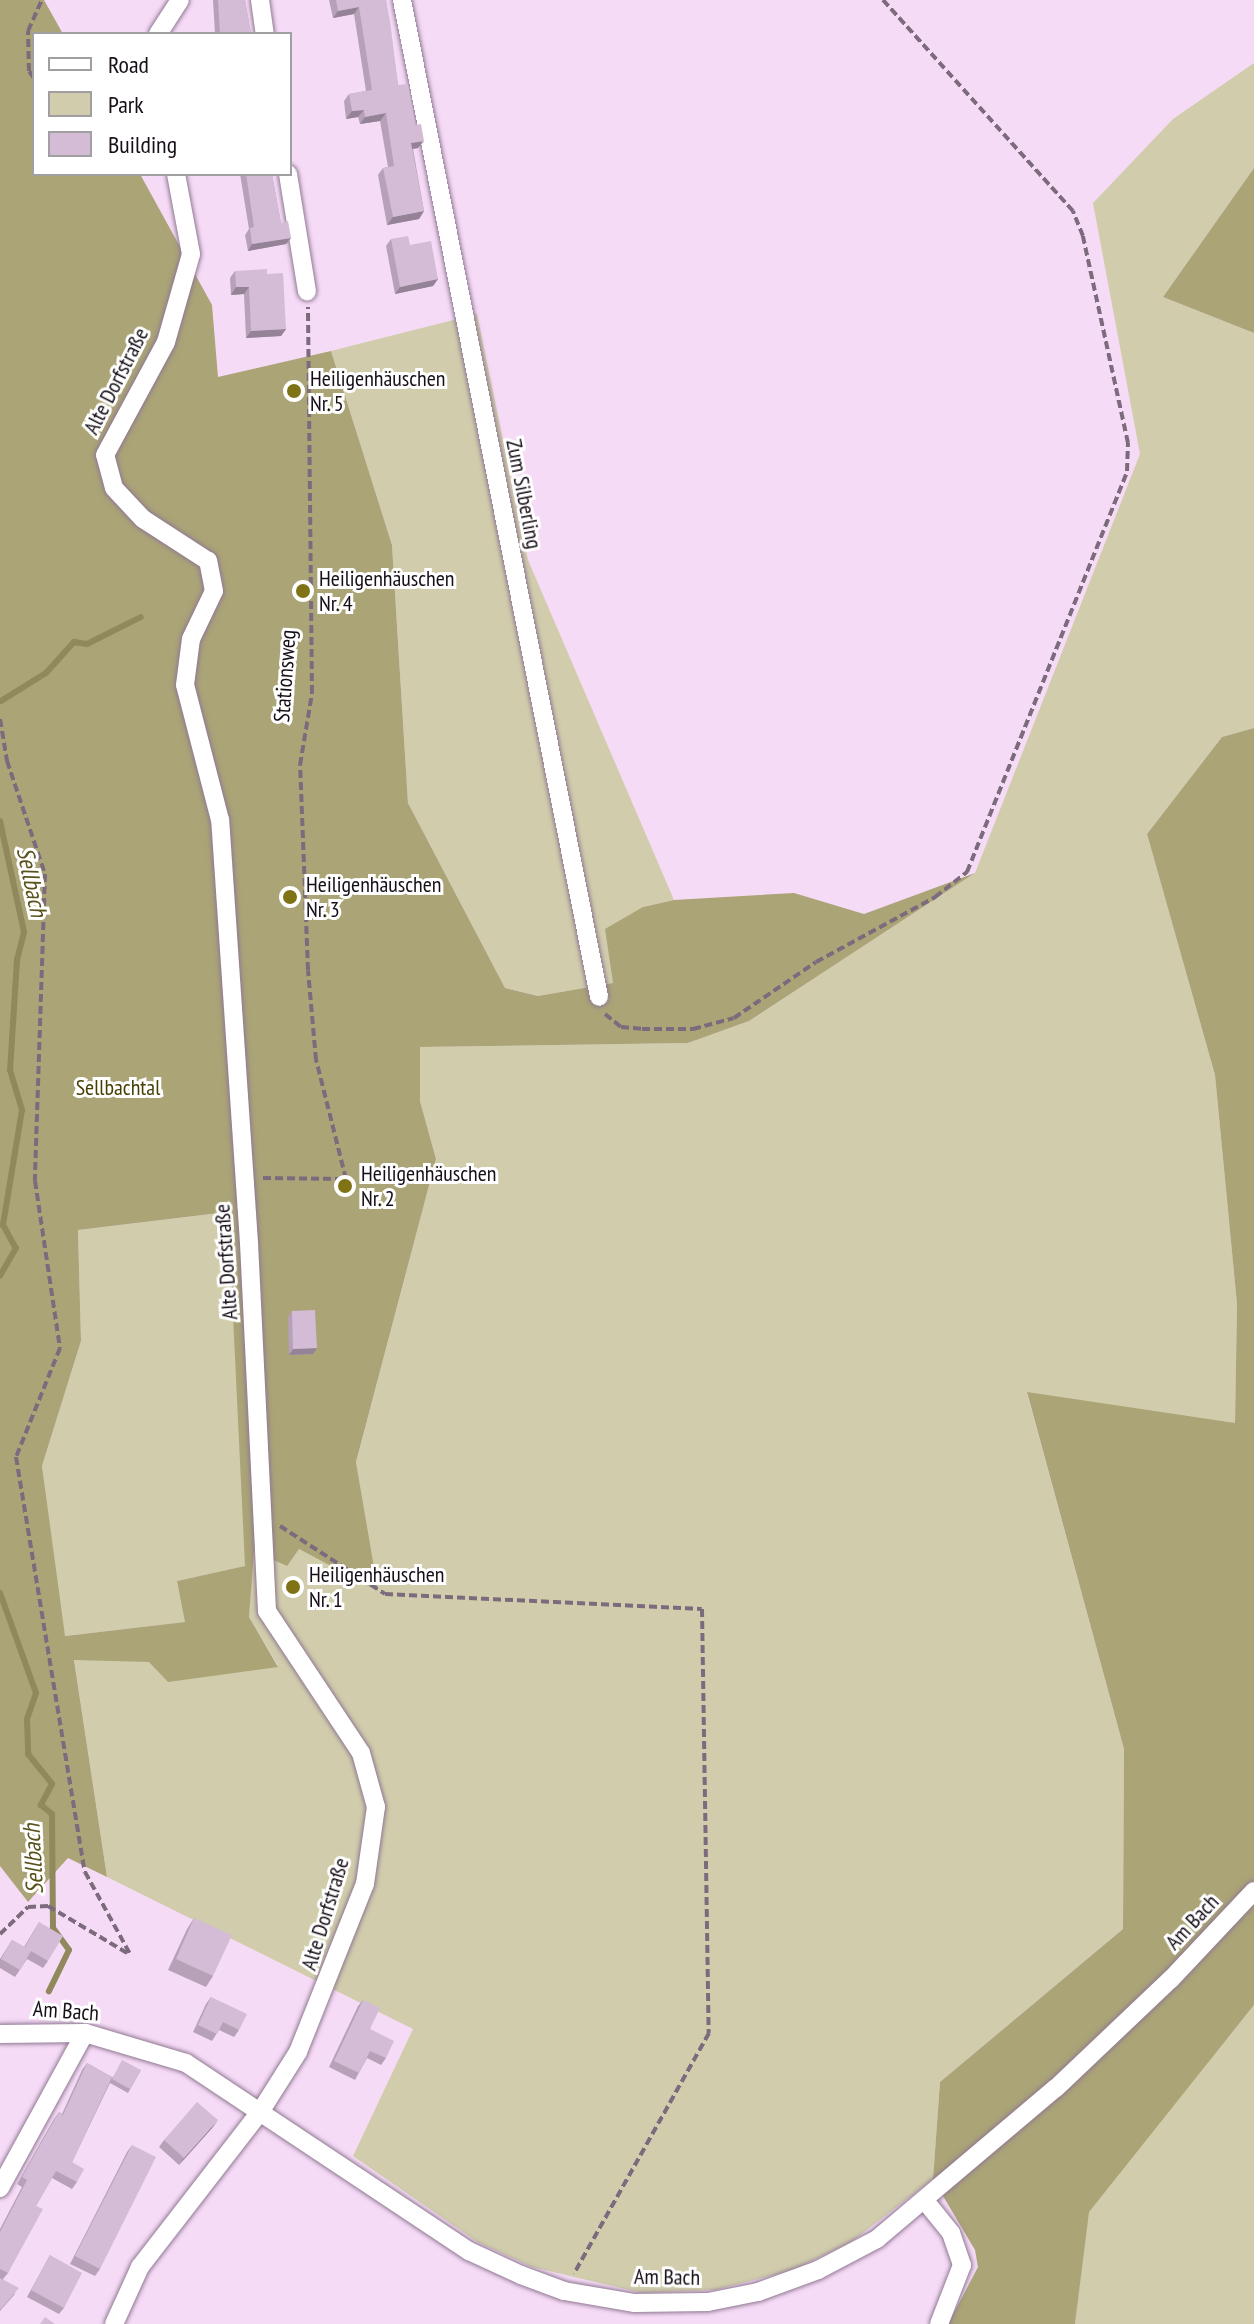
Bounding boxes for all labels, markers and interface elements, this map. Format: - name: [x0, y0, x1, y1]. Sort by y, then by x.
- legend: [32, 32, 292, 176]
- text: Road: [108, 49, 149, 80]
- text: Park: [108, 89, 144, 120]
- text: Building: [108, 129, 177, 160]
- street label: Alte Dorfstraße: [78, 323, 154, 439]
- place label: Heiligenhäuschen Nr. 5: [310, 365, 446, 416]
- marker: Heiligenhäuschen Nr. 5: [285, 382, 303, 400]
- street label: Zum Silberling: [500, 437, 548, 551]
- place label: Heiligenhäuschen Nr. 4: [319, 565, 455, 616]
- marker: Heiligenhäuschen Nr. 4: [294, 582, 312, 600]
- street label: Stationsweg: [269, 629, 301, 723]
- water label: Sellbach: [11, 845, 53, 919]
- place label: Heiligenhäuschen Nr. 3: [306, 871, 442, 922]
- marker: Heiligenhäuschen Nr. 3: [281, 888, 299, 906]
- park label: Sellbachtal: [76, 1075, 160, 1101]
- place label: Heiligenhäuschen Nr. 2: [361, 1160, 497, 1212]
- marker: Heiligenhäuschen Nr. 2: [336, 1177, 354, 1195]
- street label: Alte Dorfstraße: [209, 1203, 243, 1321]
- place label: Heiligenhäuschen Nr. 1: [309, 1561, 445, 1612]
- marker: Heiligenhäuschen Nr. 1: [284, 1578, 302, 1596]
- water label: Sellbach: [17, 1823, 49, 1895]
- street label: Alte Dorfstraße: [295, 1855, 355, 1973]
- street label: Am Bach: [1160, 1889, 1224, 1955]
- street label: Am Bach: [32, 1996, 100, 2026]
- street label: Am Bach: [634, 2263, 700, 2291]

